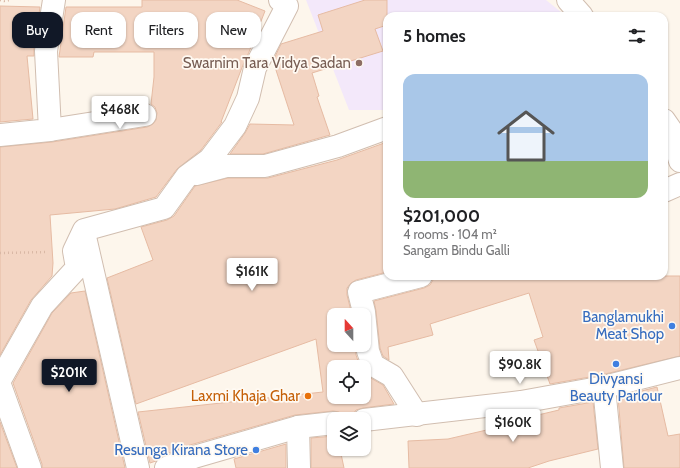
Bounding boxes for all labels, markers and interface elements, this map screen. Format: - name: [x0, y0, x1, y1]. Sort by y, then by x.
- chip: Buy: [12, 12, 63, 48]
- chip: Rent: [71, 12, 126, 48]
- chip: Filters: [134, 12, 198, 48]
- chip: New: [206, 12, 261, 48]
- icon: filters: [626, 25, 648, 47]
- text: 5 homes: [403, 26, 466, 46]
- place label: Swarnim Tara Vidya Sadan: [183, 54, 351, 72]
- marker: Swarnim Tara Vidya Sadan: [354, 58, 364, 68]
- pin: $468K: [92, 96, 148, 130]
- icon: home: [490, 100, 562, 172]
- text: $468K: [101, 101, 139, 117]
- text: $201,000: [403, 206, 480, 226]
- text: 4 rooms · 104 m²: [403, 226, 497, 242]
- text: Sangam Bindu Galli: [403, 242, 510, 258]
- pin: $161K: [224, 258, 280, 292]
- text: $161K: [236, 263, 268, 279]
- north arrow: [327, 308, 371, 352]
- map controls: [327, 308, 371, 456]
- place label: Banglamukhi Meat Shop: [582, 308, 664, 343]
- marker: Banglamukhi Meat Shop: [667, 321, 677, 331]
- pin: $90.8K: [487, 351, 553, 385]
- text: $90.8K: [499, 356, 541, 372]
- pin: $201K: [41, 359, 97, 393]
- marker: Divyansi Beauty Parlour: [611, 359, 621, 369]
- button: locate: [327, 360, 371, 404]
- text: $201K: [51, 364, 87, 380]
- place label: Divyansi Beauty Parlour: [570, 370, 662, 405]
- place label: Laxmi Khaja Ghar: [191, 387, 300, 405]
- marker: Laxmi Khaja Ghar: [303, 391, 313, 401]
- pin: $160K: [485, 409, 541, 443]
- button: layers: [327, 412, 371, 456]
- text: $160K: [495, 414, 531, 430]
- place label: Resunga Kirana Store: [114, 441, 248, 459]
- marker: Resunga Kirana Store: [251, 445, 261, 455]

